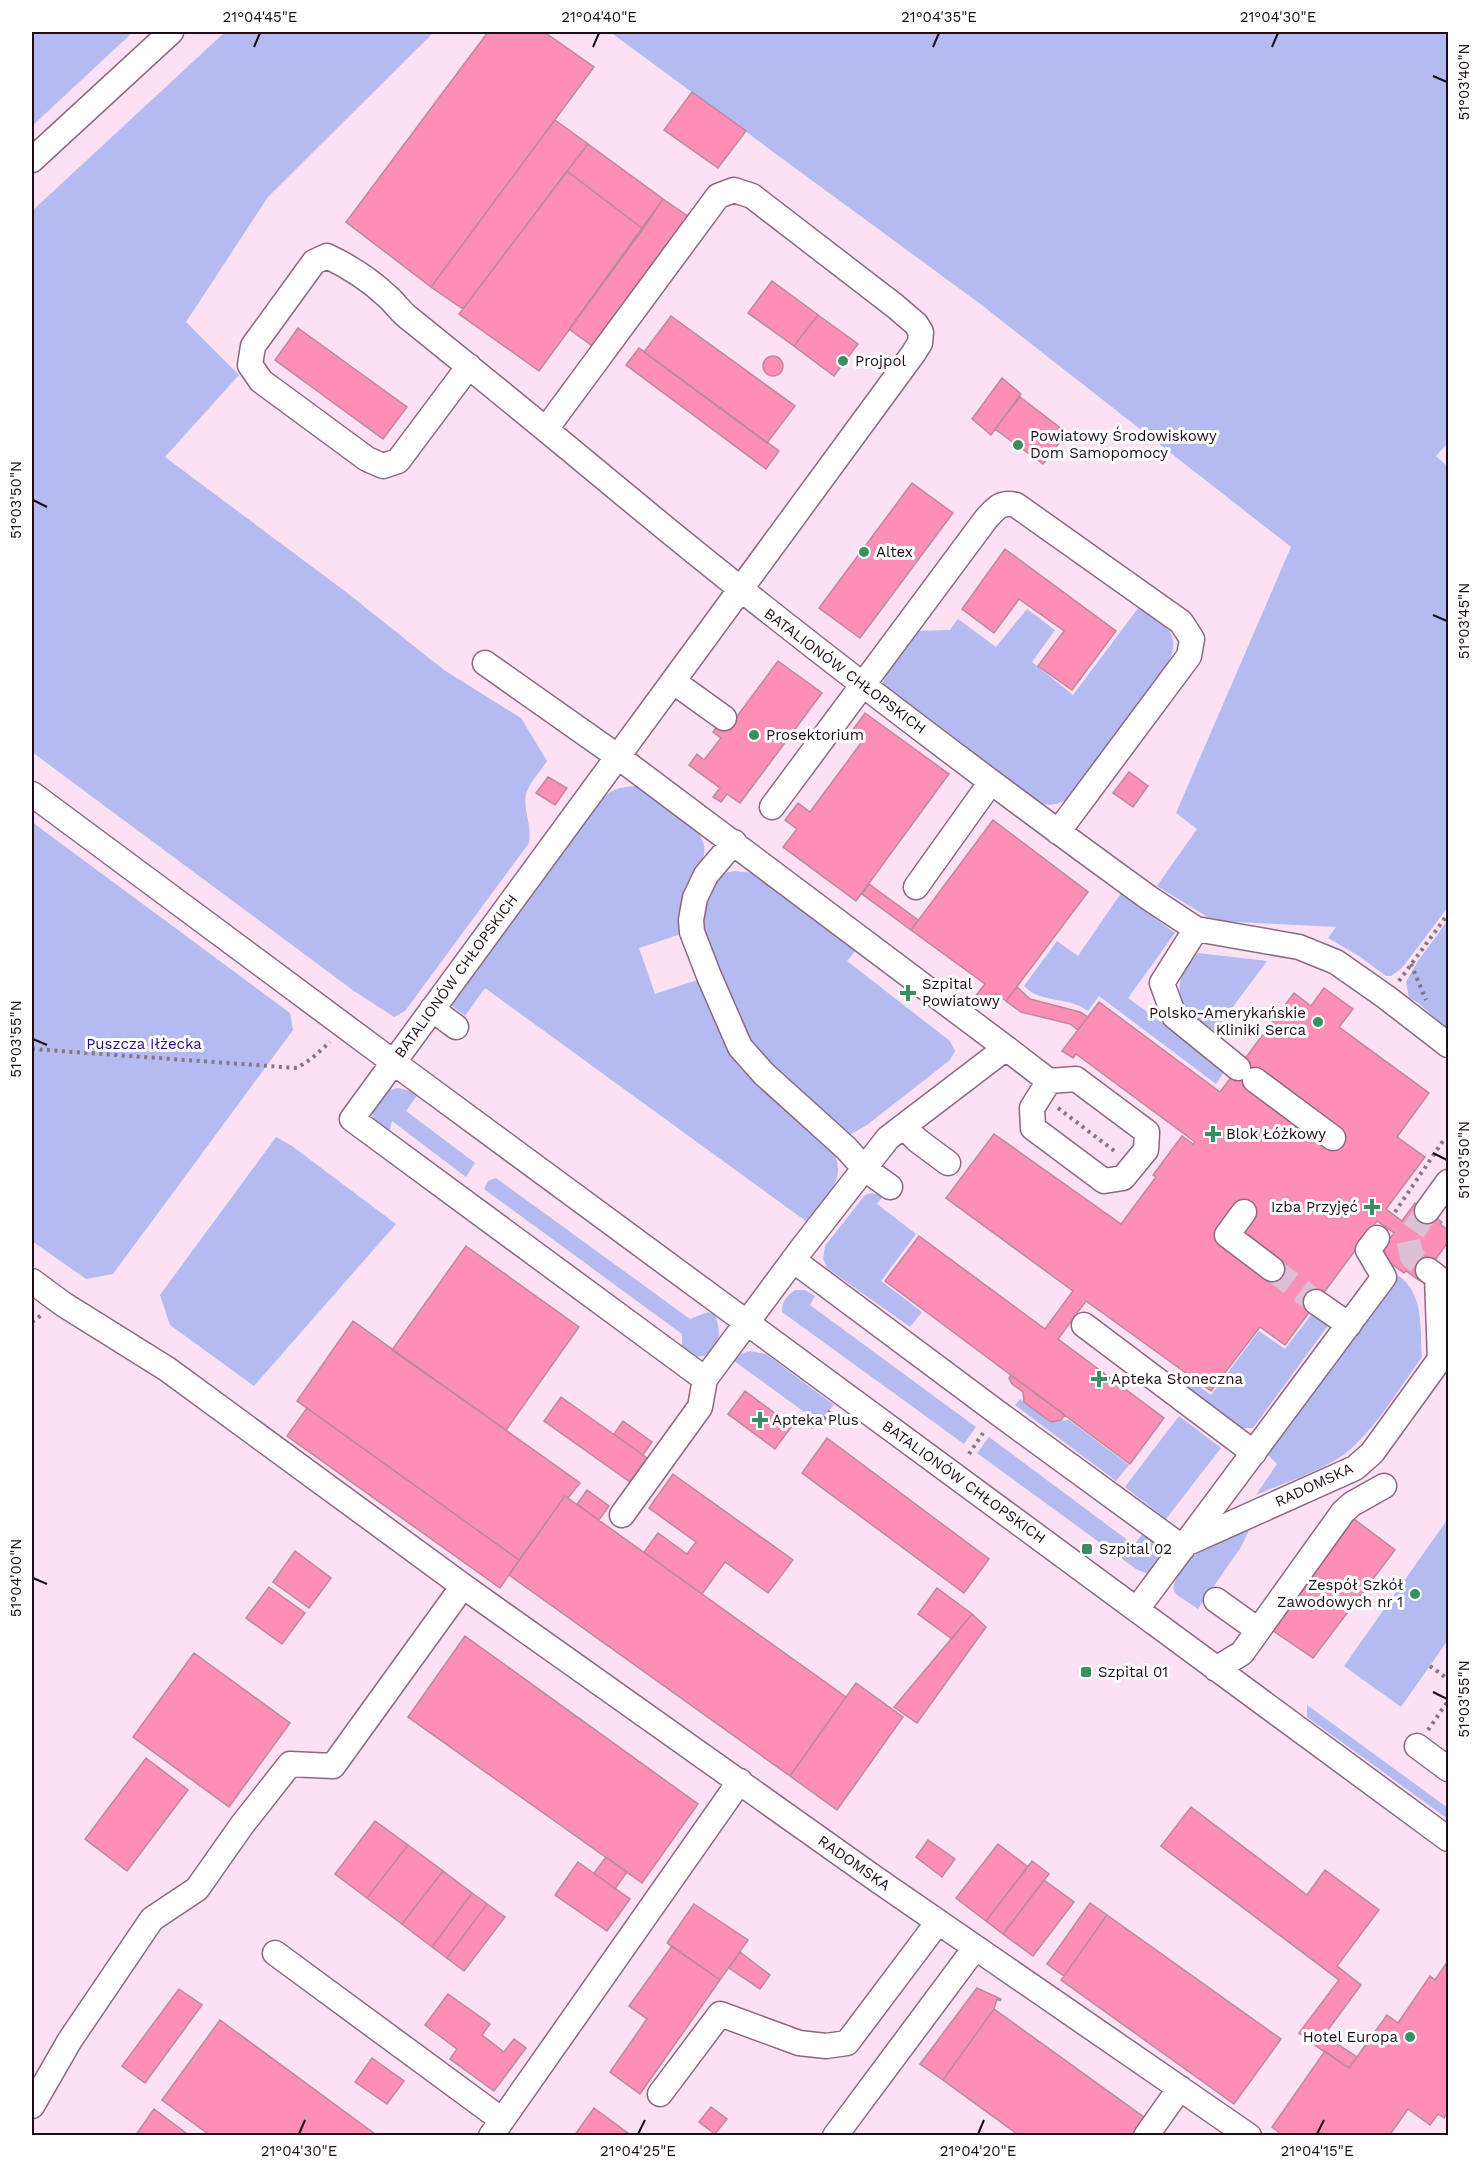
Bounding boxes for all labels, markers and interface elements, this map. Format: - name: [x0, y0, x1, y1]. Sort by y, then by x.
- text: 21°04'45"E: [223, 8, 297, 26]
- text: 21°04'40"E: [561, 8, 637, 26]
- text: 21°04'35"E: [901, 8, 977, 26]
- text: 21°04'30"E: [1240, 8, 1316, 26]
- text: 51°03'40"N: [1455, 44, 1473, 120]
- place label: Projpol: [855, 352, 906, 370]
- marker: Projpol: [836, 354, 850, 368]
- place label: Powiatowy Środowiskowy Dom Samopomocy: [1030, 426, 1217, 462]
- marker: Powiatowy Środowiskowy Dom Samopomocy: [1011, 438, 1025, 452]
- text: 51°03'50"N: [7, 461, 25, 539]
- place label: Altex: [876, 543, 913, 561]
- marker: Altex: [857, 545, 871, 559]
- text: 51°03'45"N: [1455, 583, 1473, 659]
- street label: BATALIONÓW CHŁOPSKICH: [761, 604, 930, 738]
- place label: Prosektorium: [766, 726, 864, 744]
- marker: Prosektorium: [747, 728, 761, 742]
- street label: BATALIONÓW CHŁOPSKICH: [390, 890, 521, 1061]
- place label: Szpital Powiatowy: [922, 975, 1000, 1010]
- marker: Szpital Powiatowy: [899, 984, 917, 1002]
- text: 51°03'55"N: [7, 1000, 25, 1078]
- place label: Polsko-Amerykańskie Kliniki Serca: [1149, 1004, 1306, 1039]
- marker: Polsko-Amerykańskie Kliniki Serca: [1311, 1015, 1325, 1029]
- park label: Puszcza Iłżecka: [86, 1035, 202, 1053]
- text: 51°03'50"N: [1455, 1121, 1473, 1199]
- marker: Blok Łóżkowy: [1204, 1125, 1222, 1143]
- place label: Blok Łóżkowy: [1226, 1125, 1326, 1143]
- place label: Izba Przyjęć: [1271, 1198, 1358, 1216]
- marker: Izba Przyjęć: [1363, 1198, 1381, 1216]
- place label: Apteka Słoneczna: [1111, 1370, 1244, 1388]
- marker: Apteka Słoneczna: [1092, 1372, 1106, 1386]
- place label: Apteka Plus: [772, 1411, 859, 1429]
- marker: Apteka Plus: [753, 1413, 767, 1427]
- street label: BATALIONÓW CHŁOPSKICH: [879, 1416, 1050, 1547]
- street label: RADOMSKA: [1272, 1459, 1356, 1511]
- text: 51°04'00"N: [7, 1539, 25, 1617]
- place label: Szpital 02: [1099, 1540, 1172, 1558]
- marker: Szpital 02: [1080, 1542, 1094, 1556]
- place label: Zespół Szkół Zawodowych nr 1: [1277, 1576, 1403, 1611]
- marker: Zespół Szkół Zawodowych nr 1: [1408, 1587, 1422, 1601]
- text: 51°03'55"N: [1455, 1660, 1473, 1738]
- place label: Szpital 01: [1098, 1663, 1168, 1681]
- marker: Szpital 01: [1079, 1665, 1093, 1679]
- street label: RADOMSKA: [814, 1832, 894, 1895]
- place label: Hotel Europa: [1303, 2028, 1398, 2046]
- marker: Hotel Europa: [1403, 2030, 1417, 2044]
- text: 21°04'30"E: [261, 2142, 337, 2160]
- text: 21°04'25"E: [600, 2142, 676, 2160]
- text: 21°04'20"E: [940, 2142, 1016, 2160]
- text: 21°04'15"E: [1281, 2142, 1353, 2160]

